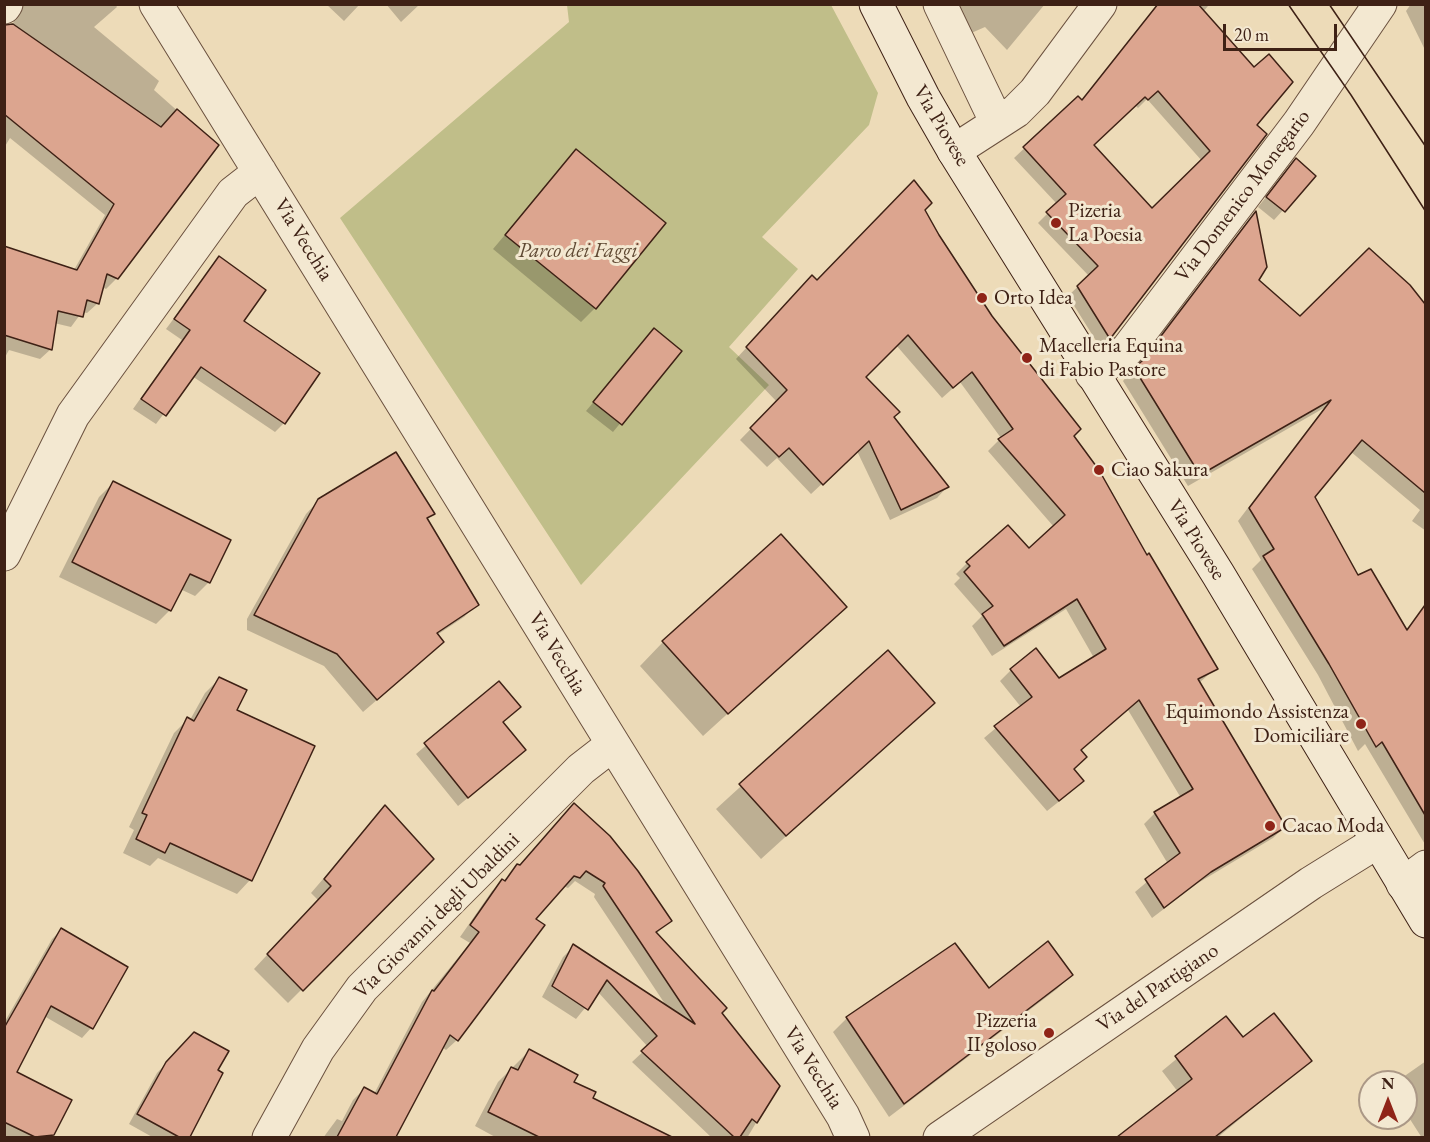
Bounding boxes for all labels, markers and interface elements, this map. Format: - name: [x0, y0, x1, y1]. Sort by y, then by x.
- scale bar: [1226, 12, 1340, 50]
- text: 20 m: [1234, 23, 1269, 46]
- street label: Via Piovese: [907, 81, 975, 171]
- street label: Via Domenico Monegario: [1170, 105, 1316, 287]
- street label: Via Vecchia: [268, 194, 338, 286]
- place label: Pizeria La Poesia: [1068, 198, 1142, 248]
- marker: Pizeria La Poesia: [1049, 216, 1063, 230]
- park label: Parco dei Faggi: [518, 238, 638, 264]
- place label: Orto Idea: [994, 285, 1073, 311]
- marker: Orto Idea: [975, 291, 989, 305]
- place label: Macelleria Equina di Fabio Pastore: [1039, 333, 1183, 383]
- marker: Macelleria Equina di Fabio Pastore: [1020, 351, 1034, 365]
- place label: Ciao Sakura: [1111, 457, 1208, 483]
- marker: Ciao Sakura: [1092, 463, 1106, 477]
- street label: Via Piovese: [1161, 495, 1231, 585]
- street label: Via Vecchia: [522, 608, 592, 700]
- place label: Equimondo Assistenza Domiciliare: [1165, 699, 1349, 749]
- marker: Equimondo Assistenza Domiciliare: [1354, 717, 1368, 731]
- place label: Cacao Moda: [1282, 813, 1384, 839]
- marker: Cacao Moda: [1263, 819, 1277, 833]
- street label: Via Giovanni degli Ubaldini: [349, 828, 525, 1004]
- street label: Via del Partigiano: [1092, 938, 1224, 1038]
- place label: Pizzeria II goloso: [967, 1008, 1037, 1058]
- street label: Via Vecchia: [778, 1022, 848, 1114]
- marker: Pizzeria II goloso: [1042, 1026, 1056, 1040]
- north arrow: [1358, 1070, 1418, 1130]
- text: N: [1382, 1073, 1394, 1094]

